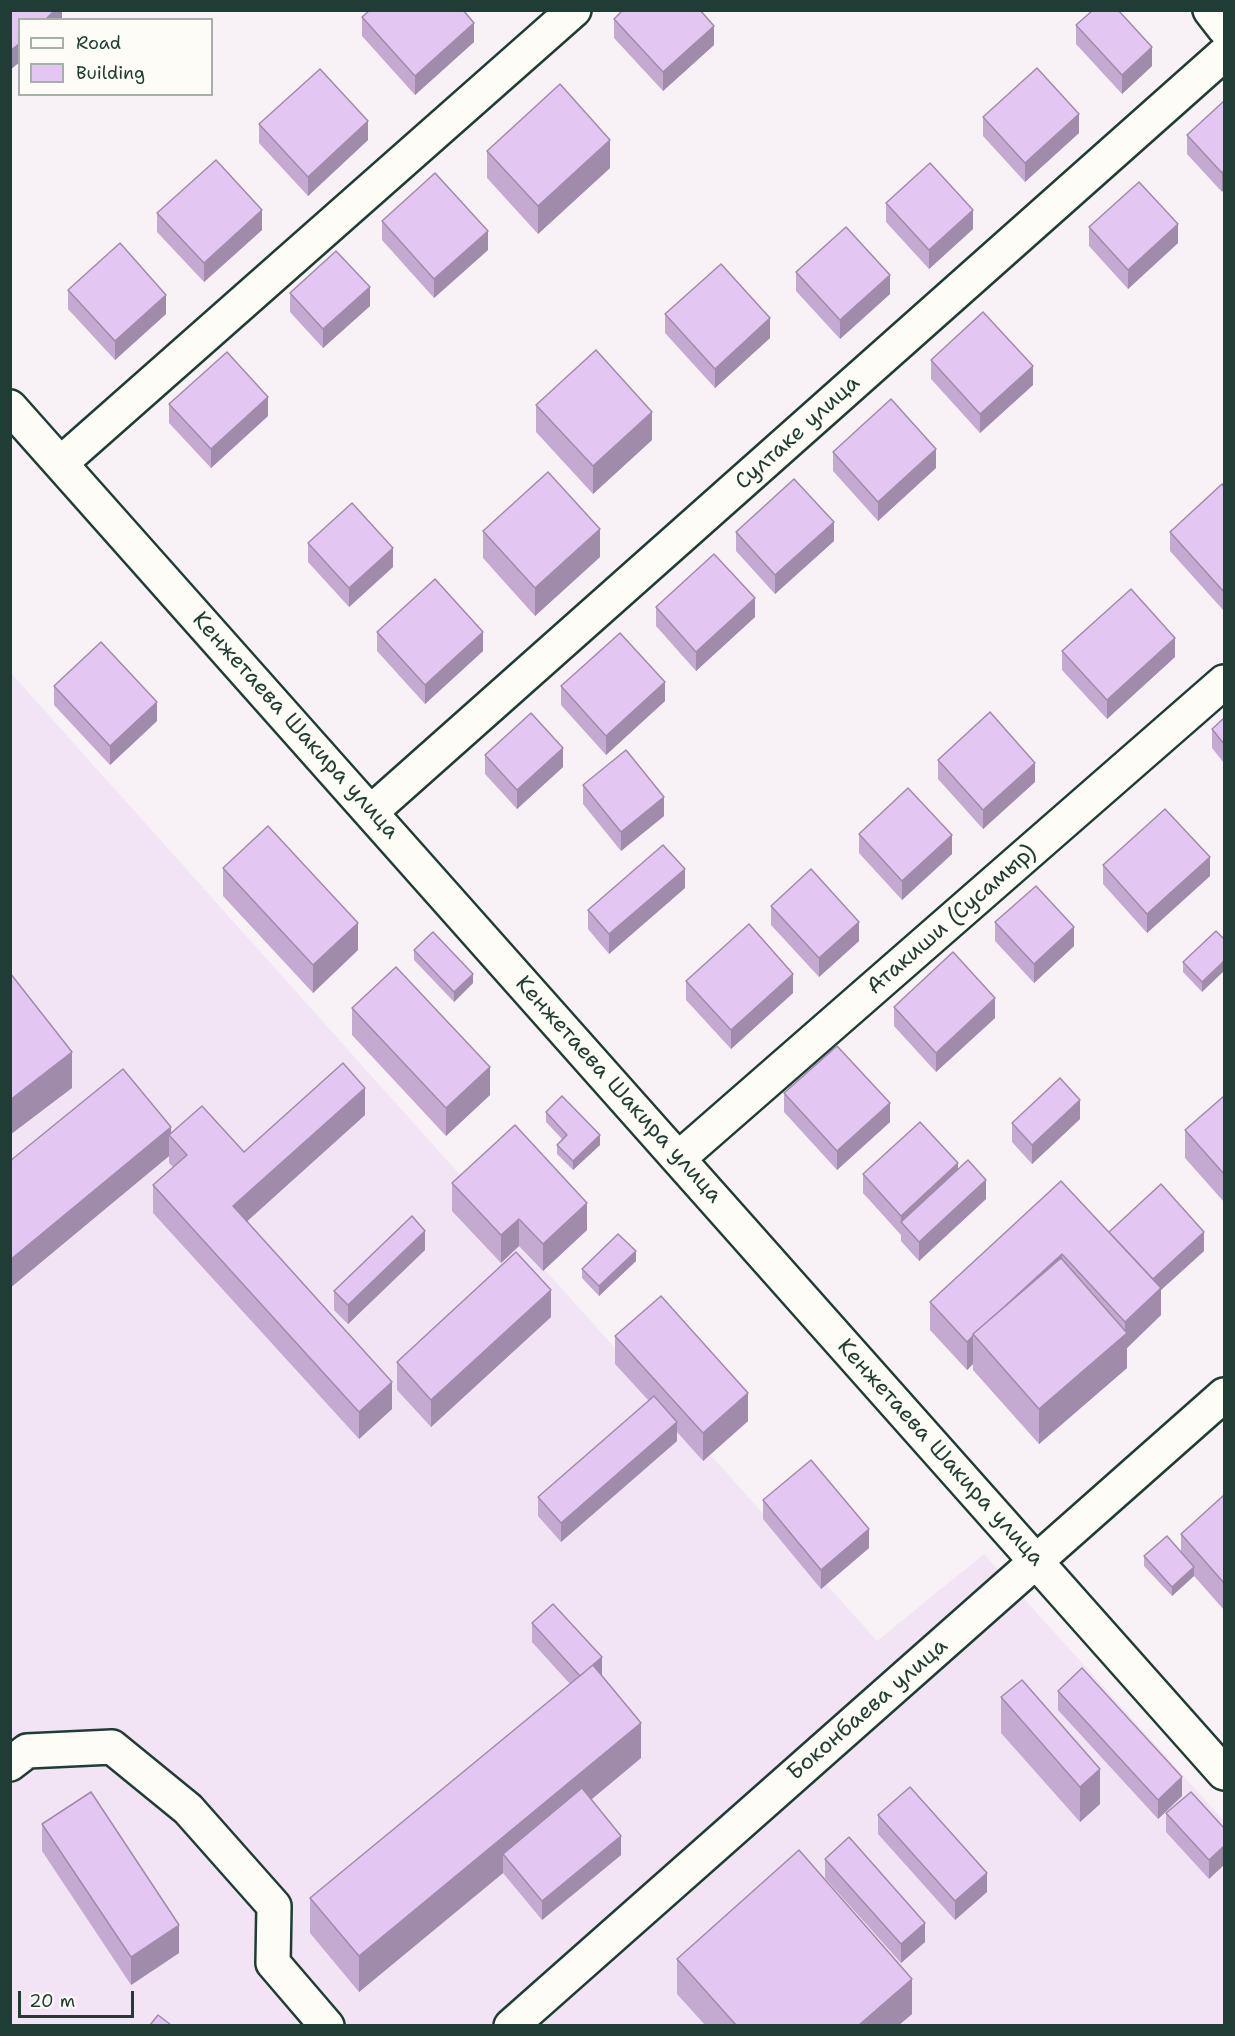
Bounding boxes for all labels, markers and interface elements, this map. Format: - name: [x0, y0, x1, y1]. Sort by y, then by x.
- legend: [18, 18, 213, 96]
- text: Road: [76, 31, 121, 55]
- text: Building: [76, 61, 145, 85]
- street label: Султаке улица: [730, 370, 866, 496]
- street label: Кенжетаева Шакира улица: [186, 607, 404, 845]
- street label: Атакиши (Сусамыр): [862, 839, 1042, 1001]
- street label: Кенжетаева Шакира улица: [509, 971, 727, 1209]
- street label: Кенжетаева Шакира улица: [831, 1334, 1049, 1572]
- street label: Боконбаева улица: [783, 1633, 953, 1787]
- scale bar: [21, 1979, 136, 2017]
- text: 20 m: [29, 1989, 75, 2013]

